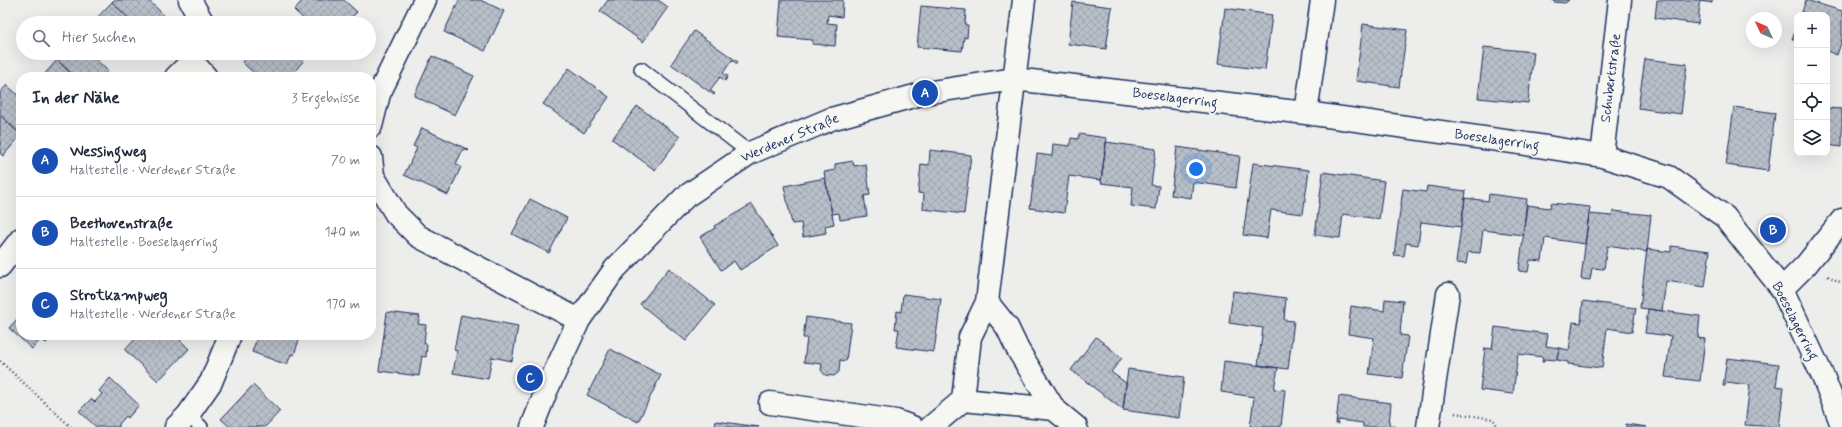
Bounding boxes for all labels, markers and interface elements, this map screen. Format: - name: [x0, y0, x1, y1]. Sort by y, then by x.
- north arrow: [1746, 12, 1782, 48]
- map controls: [1794, 12, 1830, 156]
- button: +: [1794, 12, 1830, 48]
- search box: [16, 16, 376, 60]
- icon: search: [30, 27, 52, 49]
- text: Hier suchen: [62, 28, 136, 48]
- street label: Schubertstraße: [1597, 32, 1625, 124]
- button: −: [1794, 48, 1830, 84]
- pin: A: [912, 78, 938, 108]
- street label: Boeselagerring: [1131, 84, 1219, 114]
- button: locate: [1794, 84, 1830, 120]
- text: In der Nähe: [32, 87, 120, 109]
- text: 3 Ergebnisse: [292, 90, 360, 107]
- street label: Werdener Straße: [738, 109, 842, 167]
- button: layers: [1794, 120, 1830, 156]
- street label: Boeselagerring: [1453, 125, 1541, 157]
- text: Wessingweg: [70, 142, 147, 162]
- text: A: [41, 152, 49, 169]
- text: 70 m: [331, 152, 360, 169]
- your location: [1186, 159, 1206, 179]
- text: Haltestelle · Werdener Straße: [70, 162, 236, 179]
- text: Beethovenstraße: [70, 214, 173, 234]
- pin: B: [1760, 215, 1786, 245]
- text: B: [41, 224, 49, 241]
- text: 140 m: [325, 224, 360, 241]
- text: Haltestelle · Boeselagerring: [70, 234, 218, 251]
- street label: Boeselagerring: [1766, 279, 1822, 364]
- text: Strotkampweg: [70, 286, 167, 306]
- text: C: [40, 296, 50, 313]
- text: 170 m: [326, 296, 360, 313]
- text: Haltestelle · Werdener Straße: [70, 306, 236, 323]
- pin: C: [517, 363, 543, 393]

